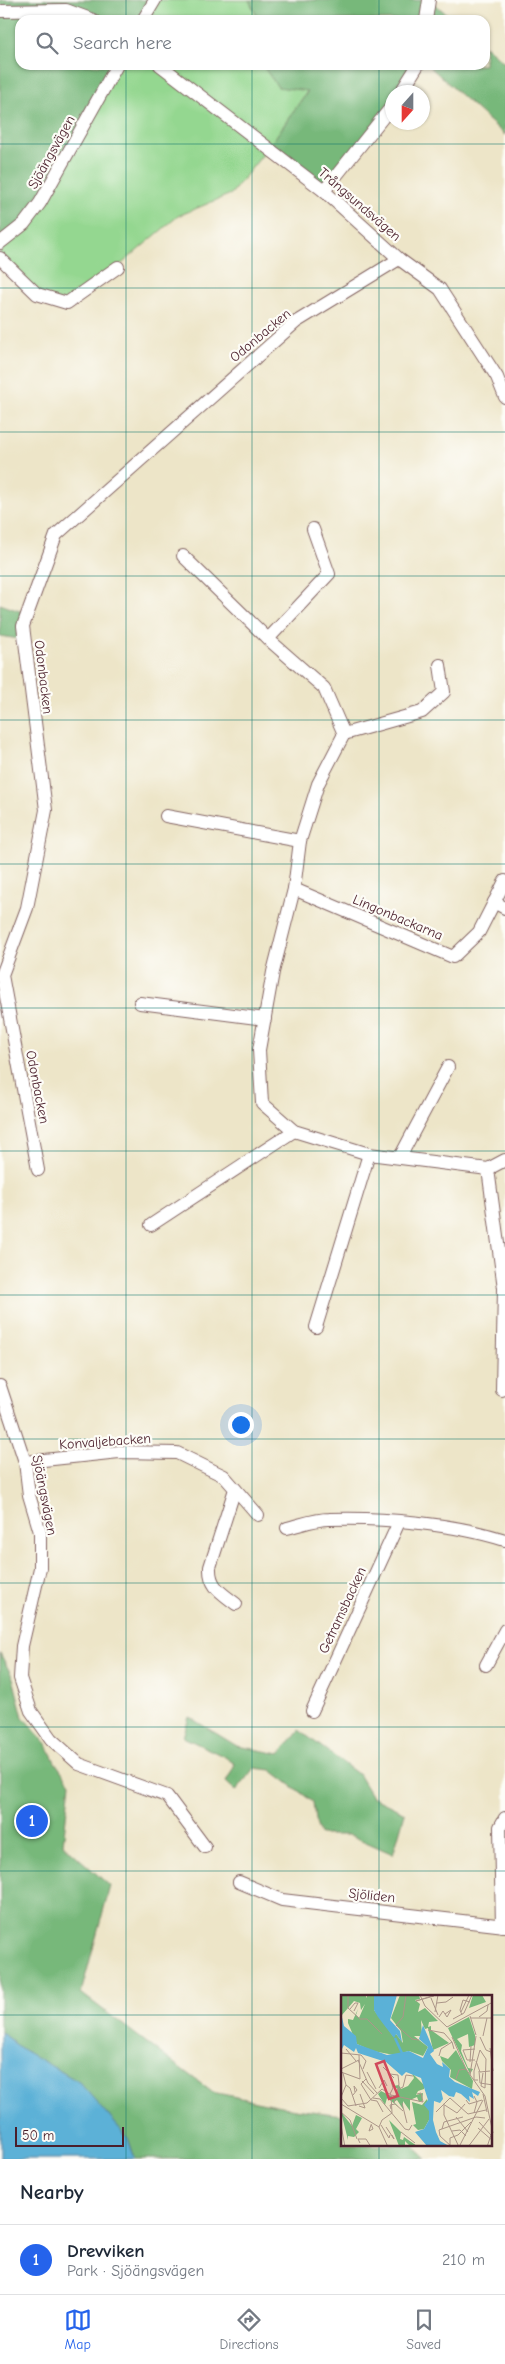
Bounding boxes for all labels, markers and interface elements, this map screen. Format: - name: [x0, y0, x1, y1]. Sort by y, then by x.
- search box: [15, 15, 490, 70]
- icon: search: [33, 29, 61, 57]
- text: Search here: [73, 32, 172, 54]
- north arrow: [385, 85, 430, 130]
- street label: Sjöängsvägen: [24, 112, 79, 192]
- street label: Trångsundsvägen: [315, 164, 404, 245]
- street label: Odonbacken: [226, 305, 294, 366]
- street label: Odonbacken: [31, 639, 56, 715]
- street label: Lingonbackarna: [350, 891, 445, 944]
- street label: Odonbacken: [22, 1049, 53, 1125]
- your location: [228, 1412, 254, 1438]
- street label: Konvaljebacken: [59, 1430, 151, 1453]
- street label: Sjöängsvägen: [28, 1453, 61, 1537]
- street label: Getramsbacken: [315, 1564, 370, 1656]
- pin: 1: [16, 1802, 48, 1840]
- street label: Sjöliden: [348, 1885, 396, 1906]
- inset map: [341, 1995, 492, 2146]
- scale bar: [15, 2124, 124, 2147]
- text: 50 m: [22, 2127, 54, 2144]
- text: Nearby: [20, 2180, 84, 2204]
- text: Drevviken: [67, 2240, 145, 2262]
- text: 1: [33, 2251, 39, 2269]
- text: 210 m: [442, 2251, 485, 2269]
- text: Park · Sjöängsvägen: [67, 2262, 204, 2280]
- tab: Map: [64, 2306, 92, 2353]
- tab: Directions: [219, 2306, 279, 2353]
- tab: Saved: [406, 2306, 441, 2353]

